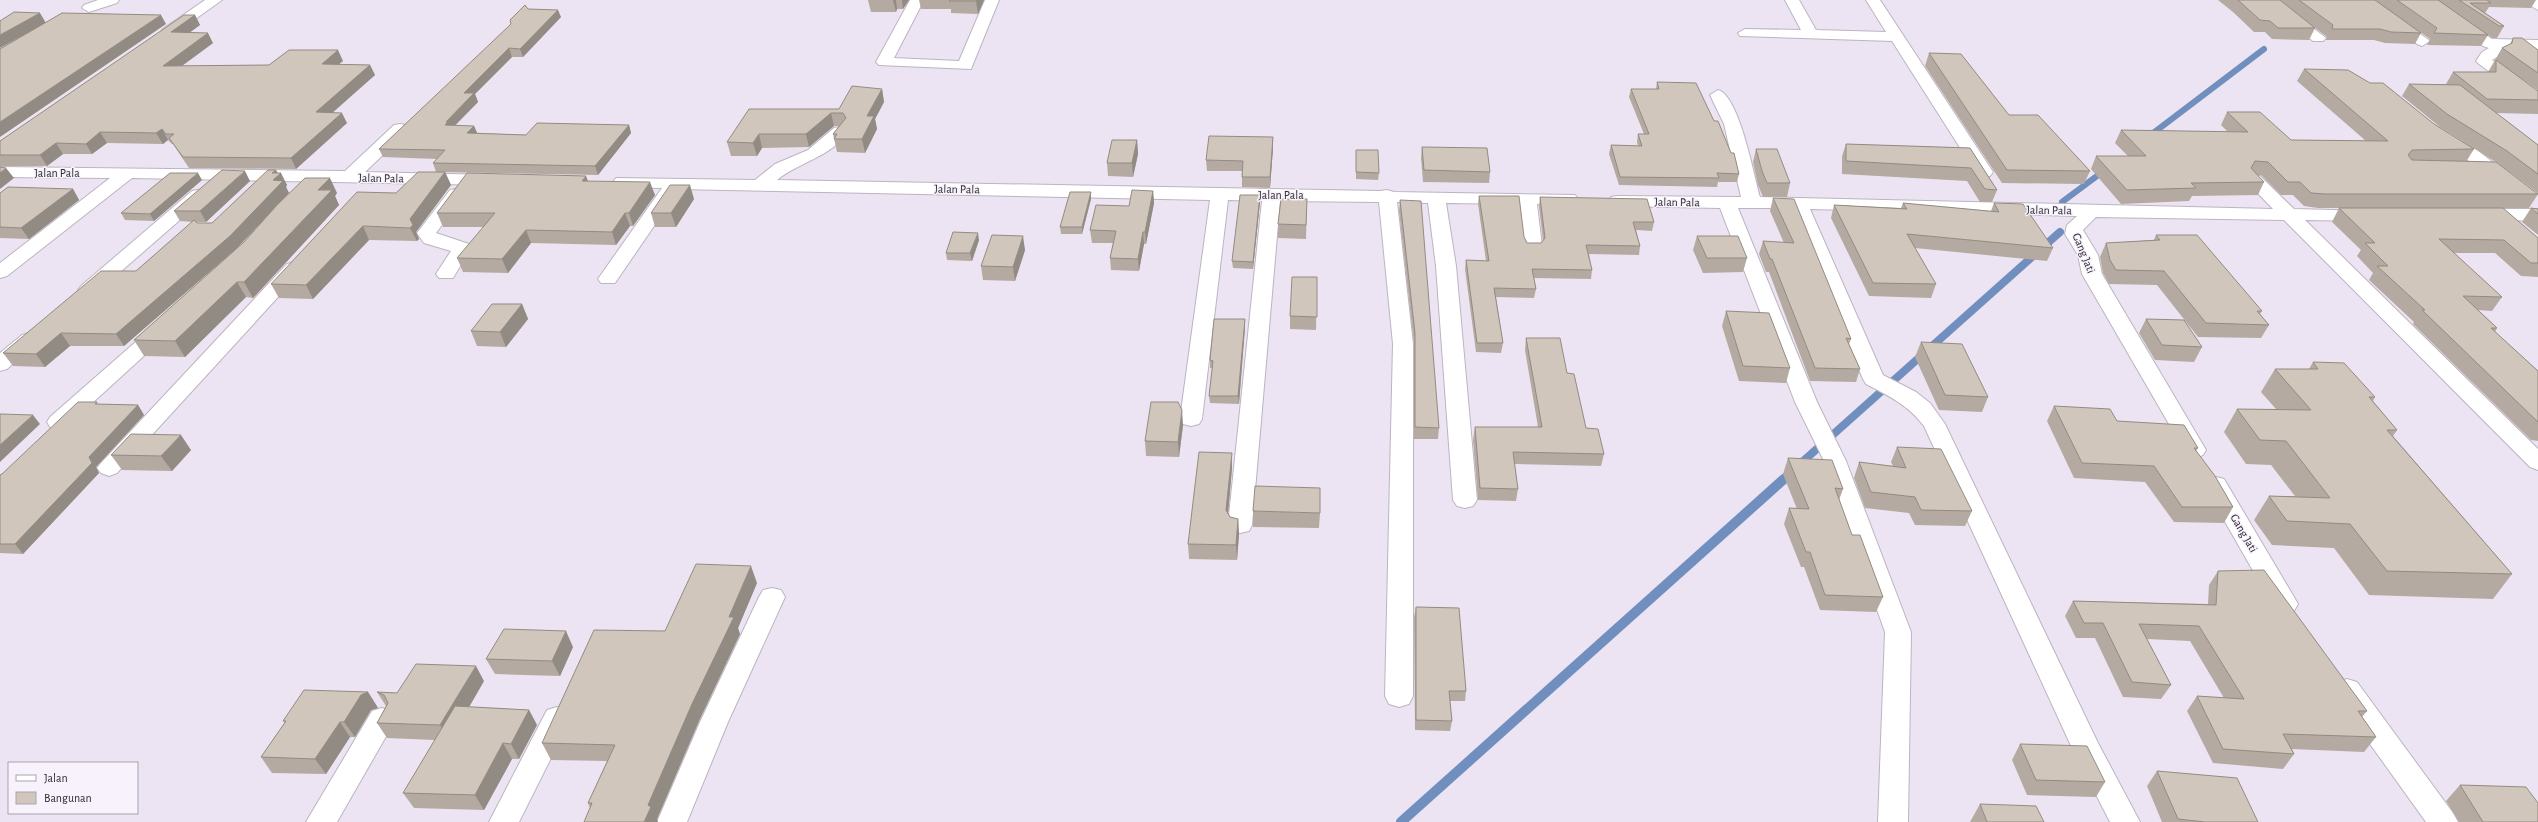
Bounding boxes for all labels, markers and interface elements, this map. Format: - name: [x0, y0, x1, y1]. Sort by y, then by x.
- street label: Jalan Pala: [34, 167, 80, 179]
- street label: Jalan Pala: [358, 172, 404, 184]
- street label: Jalan Pala: [934, 183, 980, 195]
- street label: Jalan Pala: [1258, 189, 1304, 201]
- street label: Jalan Pala: [1654, 196, 1700, 208]
- street label: Jalan Pala: [2026, 204, 2072, 216]
- street label: Gang Jati: [2071, 231, 2097, 275]
- street label: Gang Jati: [2228, 512, 2260, 554]
- legend: [8, 762, 138, 814]
- text: Jalan: [44, 772, 68, 784]
- text: Bangunan: [44, 792, 92, 804]

